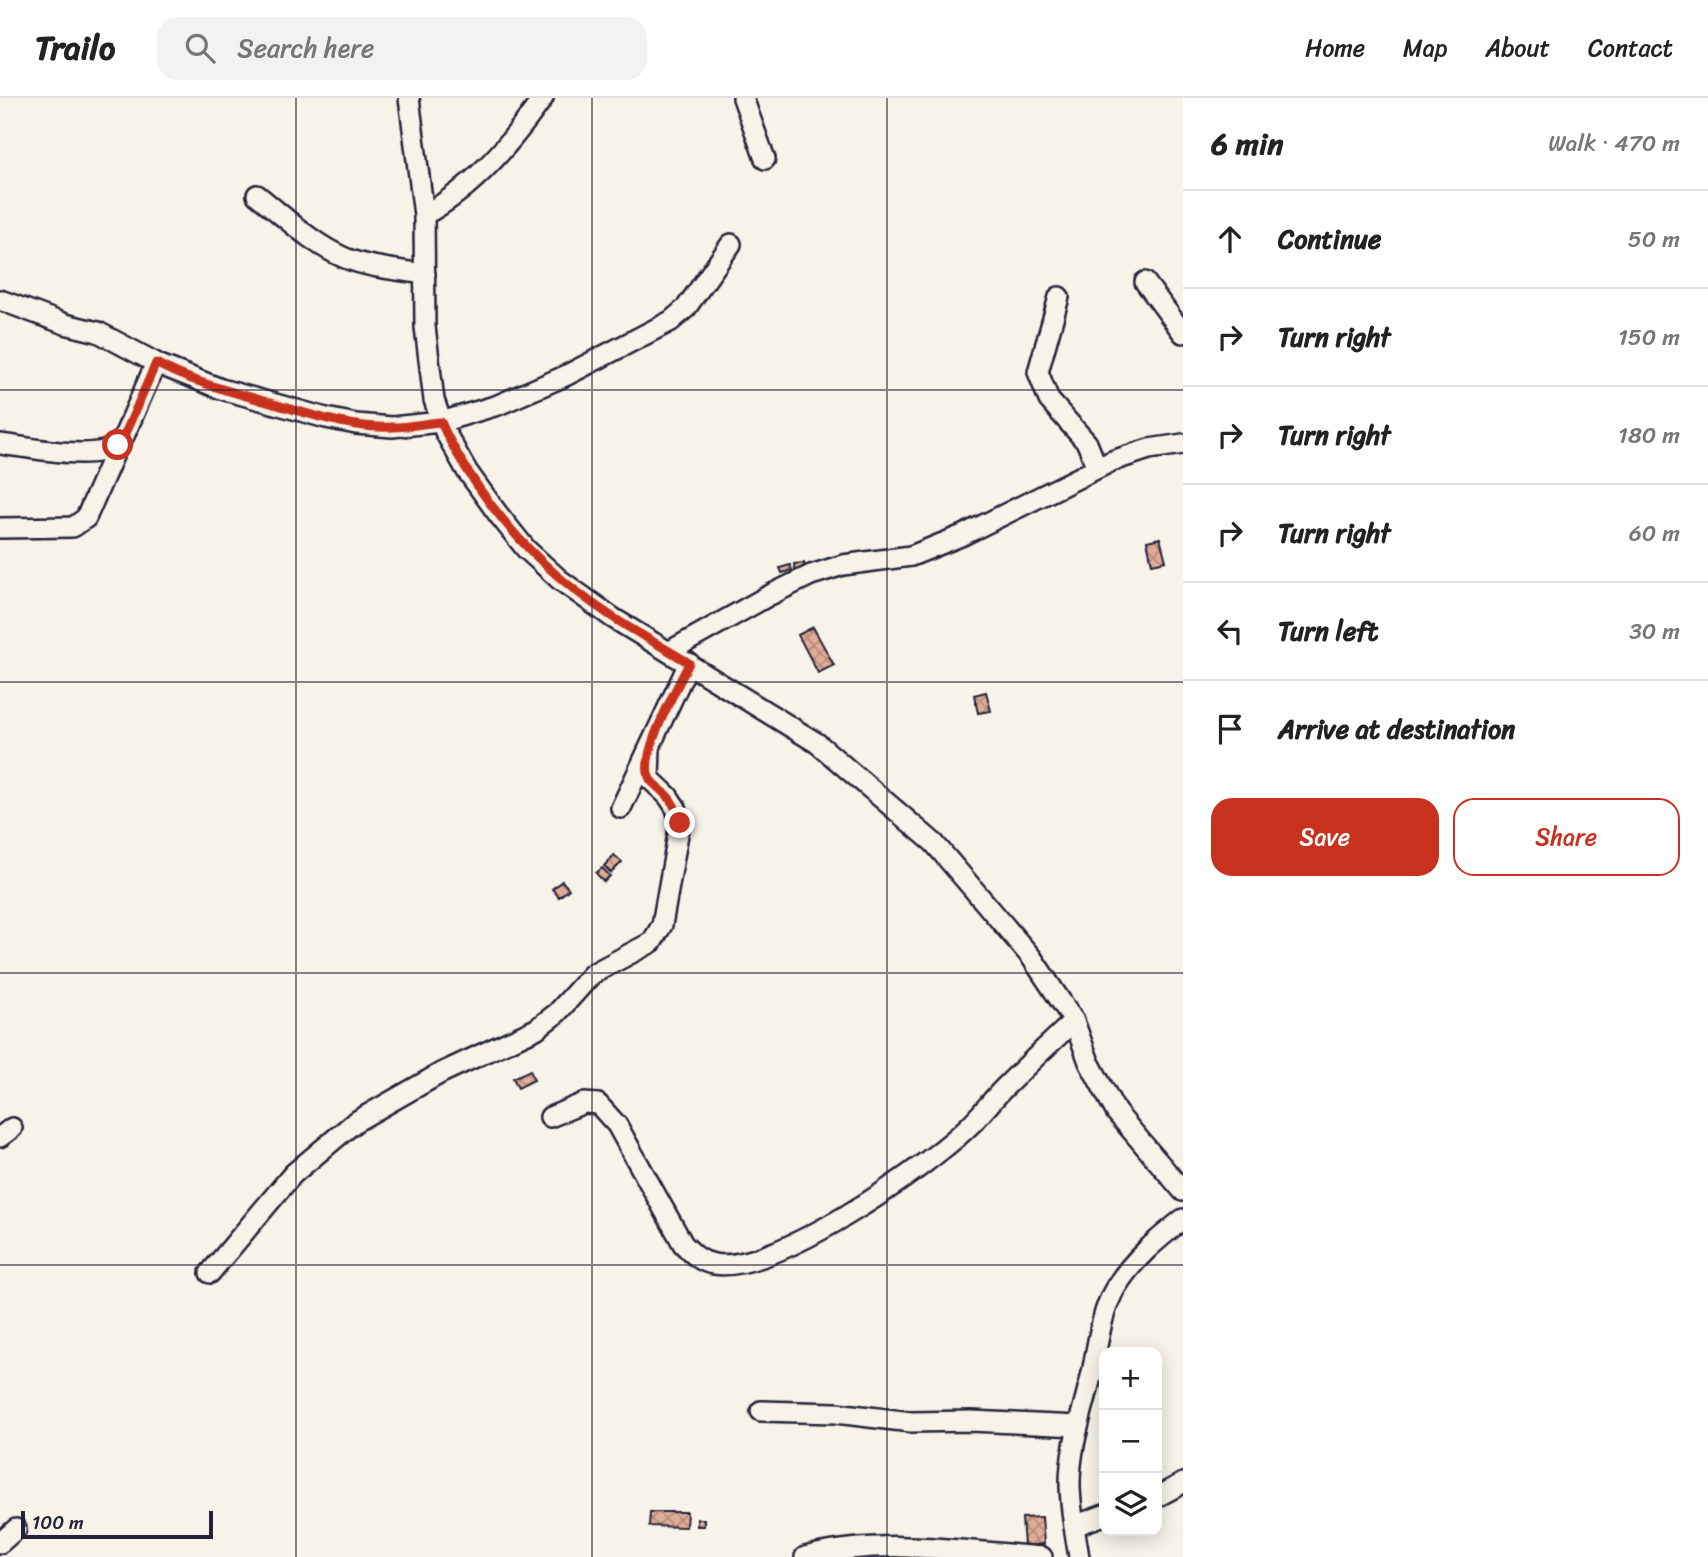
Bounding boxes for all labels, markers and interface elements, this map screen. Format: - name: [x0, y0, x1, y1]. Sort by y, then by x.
- search box: [157, 17, 647, 80]
- text: Trailo: [35, 19, 115, 77]
- text: Search here: [237, 25, 374, 71]
- text: Home: [1305, 27, 1365, 69]
- text: Map: [1403, 27, 1447, 69]
- text: About: [1485, 27, 1550, 69]
- text: Contact: [1588, 27, 1673, 69]
- icon: search: [181, 29, 219, 67]
- text: 6 min: [1211, 117, 1283, 171]
- text: Walk · 470 m: [1548, 123, 1680, 164]
- text: Continue: [1278, 216, 1381, 262]
- text: 50 m: [1628, 219, 1680, 260]
- icon: ahead: [1211, 220, 1249, 258]
- text: Turn right: [1278, 314, 1391, 360]
- text: 150 m: [1618, 317, 1680, 358]
- icon: right: [1211, 318, 1249, 356]
- text: Turn right: [1278, 412, 1391, 458]
- text: 180 m: [1618, 415, 1680, 456]
- icon: right: [1211, 416, 1249, 454]
- route start: [102, 429, 133, 460]
- text: Turn right: [1278, 510, 1391, 556]
- text: 60 m: [1629, 513, 1680, 554]
- icon: right: [1211, 514, 1249, 552]
- text: Turn left: [1278, 608, 1378, 654]
- text: 30 m: [1629, 611, 1680, 652]
- icon: left: [1211, 612, 1249, 650]
- text: Arrive at destination: [1278, 706, 1515, 752]
- icon: arrive: [1211, 710, 1249, 748]
- button: Save: [1211, 798, 1439, 876]
- button: Share: [1453, 798, 1680, 876]
- route end: [664, 807, 695, 838]
- map controls: [1099, 1347, 1162, 1536]
- button: +: [1099, 1347, 1162, 1410]
- button: −: [1099, 1410, 1162, 1473]
- button: layers: [1099, 1473, 1162, 1536]
- text: 100 m: [32, 1506, 84, 1539]
- scale bar: [21, 1508, 214, 1540]

